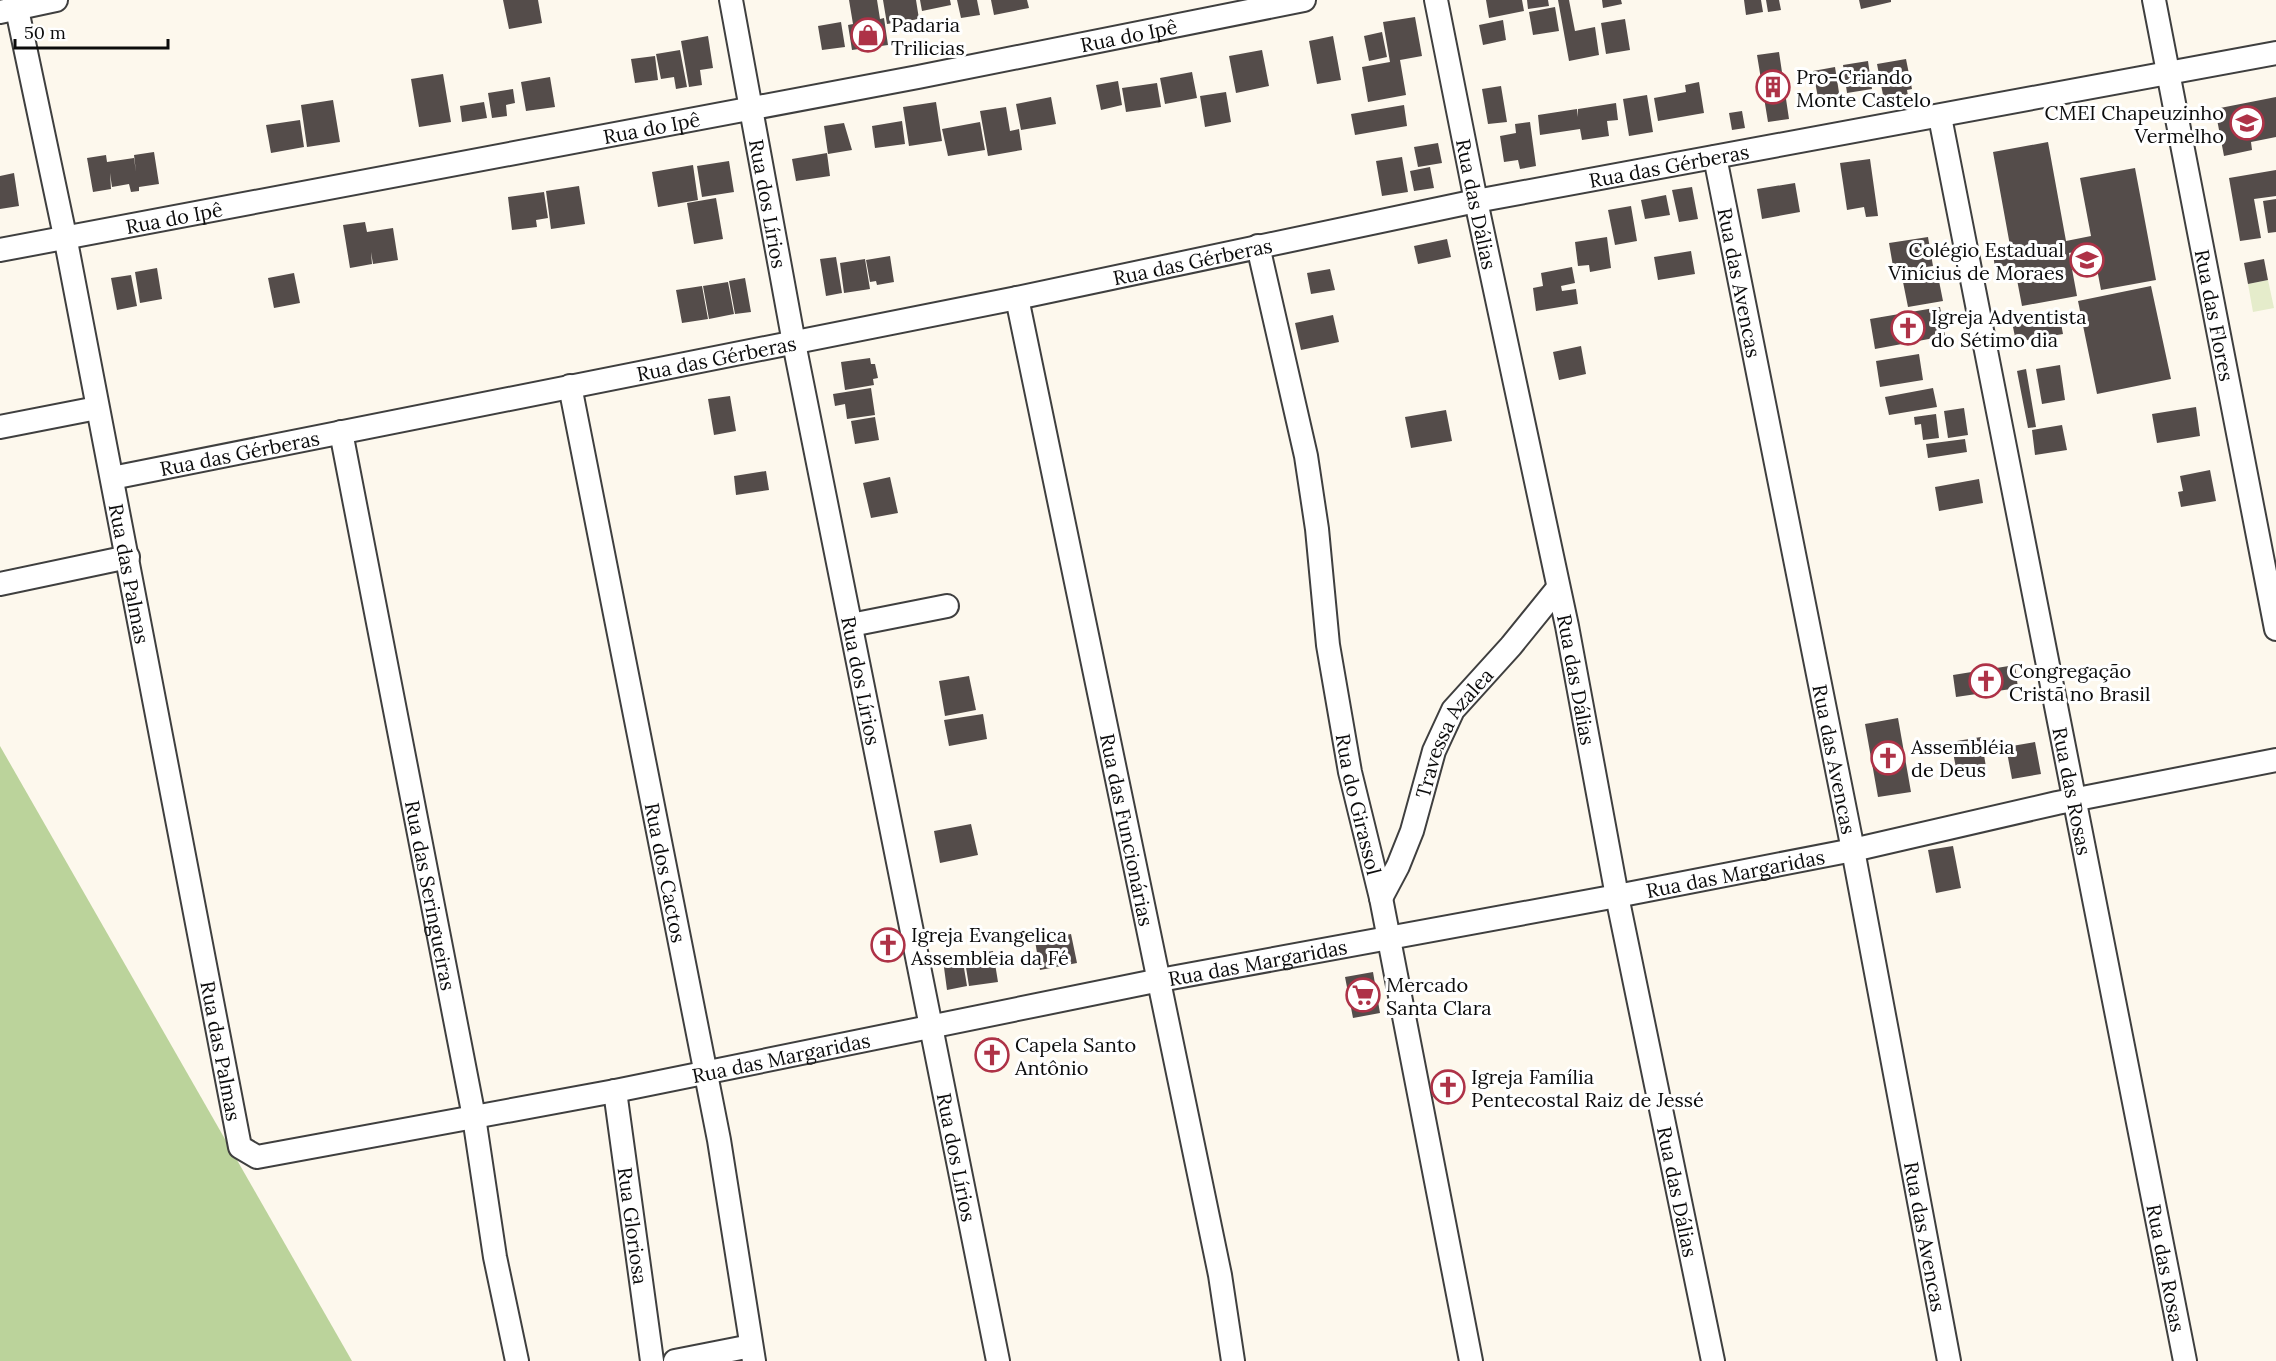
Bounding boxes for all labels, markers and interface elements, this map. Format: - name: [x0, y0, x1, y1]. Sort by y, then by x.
- scale bar: [15, 12, 168, 50]
- place label: Padaria Trilicias: [891, 12, 965, 60]
- street label: Rua do Ipê: [1078, 13, 1179, 57]
- shop icon: Padaria Trilicias: [850, 17, 886, 53]
- text: 50 m: [24, 21, 66, 44]
- place label: Pro-Criando Monte Castelo: [1796, 64, 1931, 112]
- building icon: Pro-Criando Monte Castelo: [1755, 69, 1791, 105]
- place label: CMEI Chapeuzinho Vermelho: [2045, 100, 2224, 148]
- school or university icon: CMEI Chapeuzinho Vermelho: [2229, 105, 2265, 141]
- street label: Rua do Ipê: [601, 106, 702, 149]
- street label: Rua das Dálias: [1451, 136, 1503, 272]
- street label: Rua dos Lírios: [744, 137, 793, 270]
- street label: Rua das Gérberas: [1587, 138, 1751, 192]
- street label: Rua do Ipê: [123, 196, 225, 239]
- street label: Rua das Avencas: [1713, 205, 1767, 360]
- street label: Rua das Gérberas: [1110, 232, 1274, 290]
- place label: Colégio Estadual Vinícius de Moraes: [1887, 237, 2064, 285]
- school or university icon: Colégio Estadual Vinícius de Moraes: [2069, 242, 2105, 278]
- street label: Rua das Flores: [2190, 247, 2240, 383]
- place label: Igreja Adventista do Sétimo dia: [1931, 304, 2087, 352]
- church icon: Igreja Adventista do Sétimo dia: [1890, 310, 1926, 346]
- street label: Rua das Gérberas: [634, 330, 798, 386]
- street label: Rua das Gérberas: [158, 425, 321, 481]
- street label: Rua das Palmas: [104, 501, 156, 646]
- street label: Rua das Dálias: [1552, 612, 1601, 747]
- street label: Rua dos Lírios: [837, 614, 887, 747]
- place label: Congregação Cristã no Brasil: [2009, 658, 2150, 706]
- street label: Travessa Azalea: [1409, 662, 1498, 801]
- church icon: Congregação Cristã no Brasil: [1968, 663, 2004, 699]
- street label: Rua das Avencas: [1808, 682, 1862, 836]
- street label: Rua das Rosas: [2048, 725, 2098, 857]
- street label: Rua das Funcionárias: [1095, 731, 1160, 928]
- street label: Rua do Girassol: [1331, 732, 1387, 878]
- place label: Assembléia de Deus: [1910, 734, 2015, 782]
- church icon: Assembléia de Deus: [1870, 740, 1906, 776]
- street label: Rua das Seringueiras: [400, 798, 462, 993]
- street label: Rua dos Cactos: [640, 801, 692, 945]
- street label: Rua das Margaridas: [1644, 843, 1827, 903]
- place label: Igreja Evangelica Assembleia da Fé: [910, 922, 1069, 970]
- church icon: Igreja Evangelica Assembleia da Fé: [870, 927, 906, 963]
- street label: Rua das Margaridas: [1166, 933, 1349, 991]
- place label: Mercado Santa Clara: [1386, 972, 1492, 1020]
- supermarket icon: Mercado Santa Clara: [1345, 977, 1381, 1013]
- street label: Rua das Palmas: [196, 979, 247, 1123]
- street label: Rua das Margaridas: [690, 1027, 872, 1088]
- place label: Capela Santo Antônio: [1014, 1032, 1136, 1080]
- church icon: Capela Santo Antônio: [974, 1037, 1010, 1073]
- place label: Igreja Família Pentecostal Raiz de Jessé: [1471, 1064, 1704, 1112]
- church icon: Igreja Família Pentecostal Raiz de Jessé: [1430, 1069, 1466, 1105]
- street label: Rua dos Lírios: [932, 1091, 982, 1224]
- street label: Rua das Dálias: [1652, 1124, 1704, 1259]
- street label: Rua das Avencas: [1899, 1160, 1952, 1314]
- street label: Rua Gloriosa: [613, 1166, 654, 1286]
- street label: Rua das Rosas: [2142, 1202, 2191, 1334]

